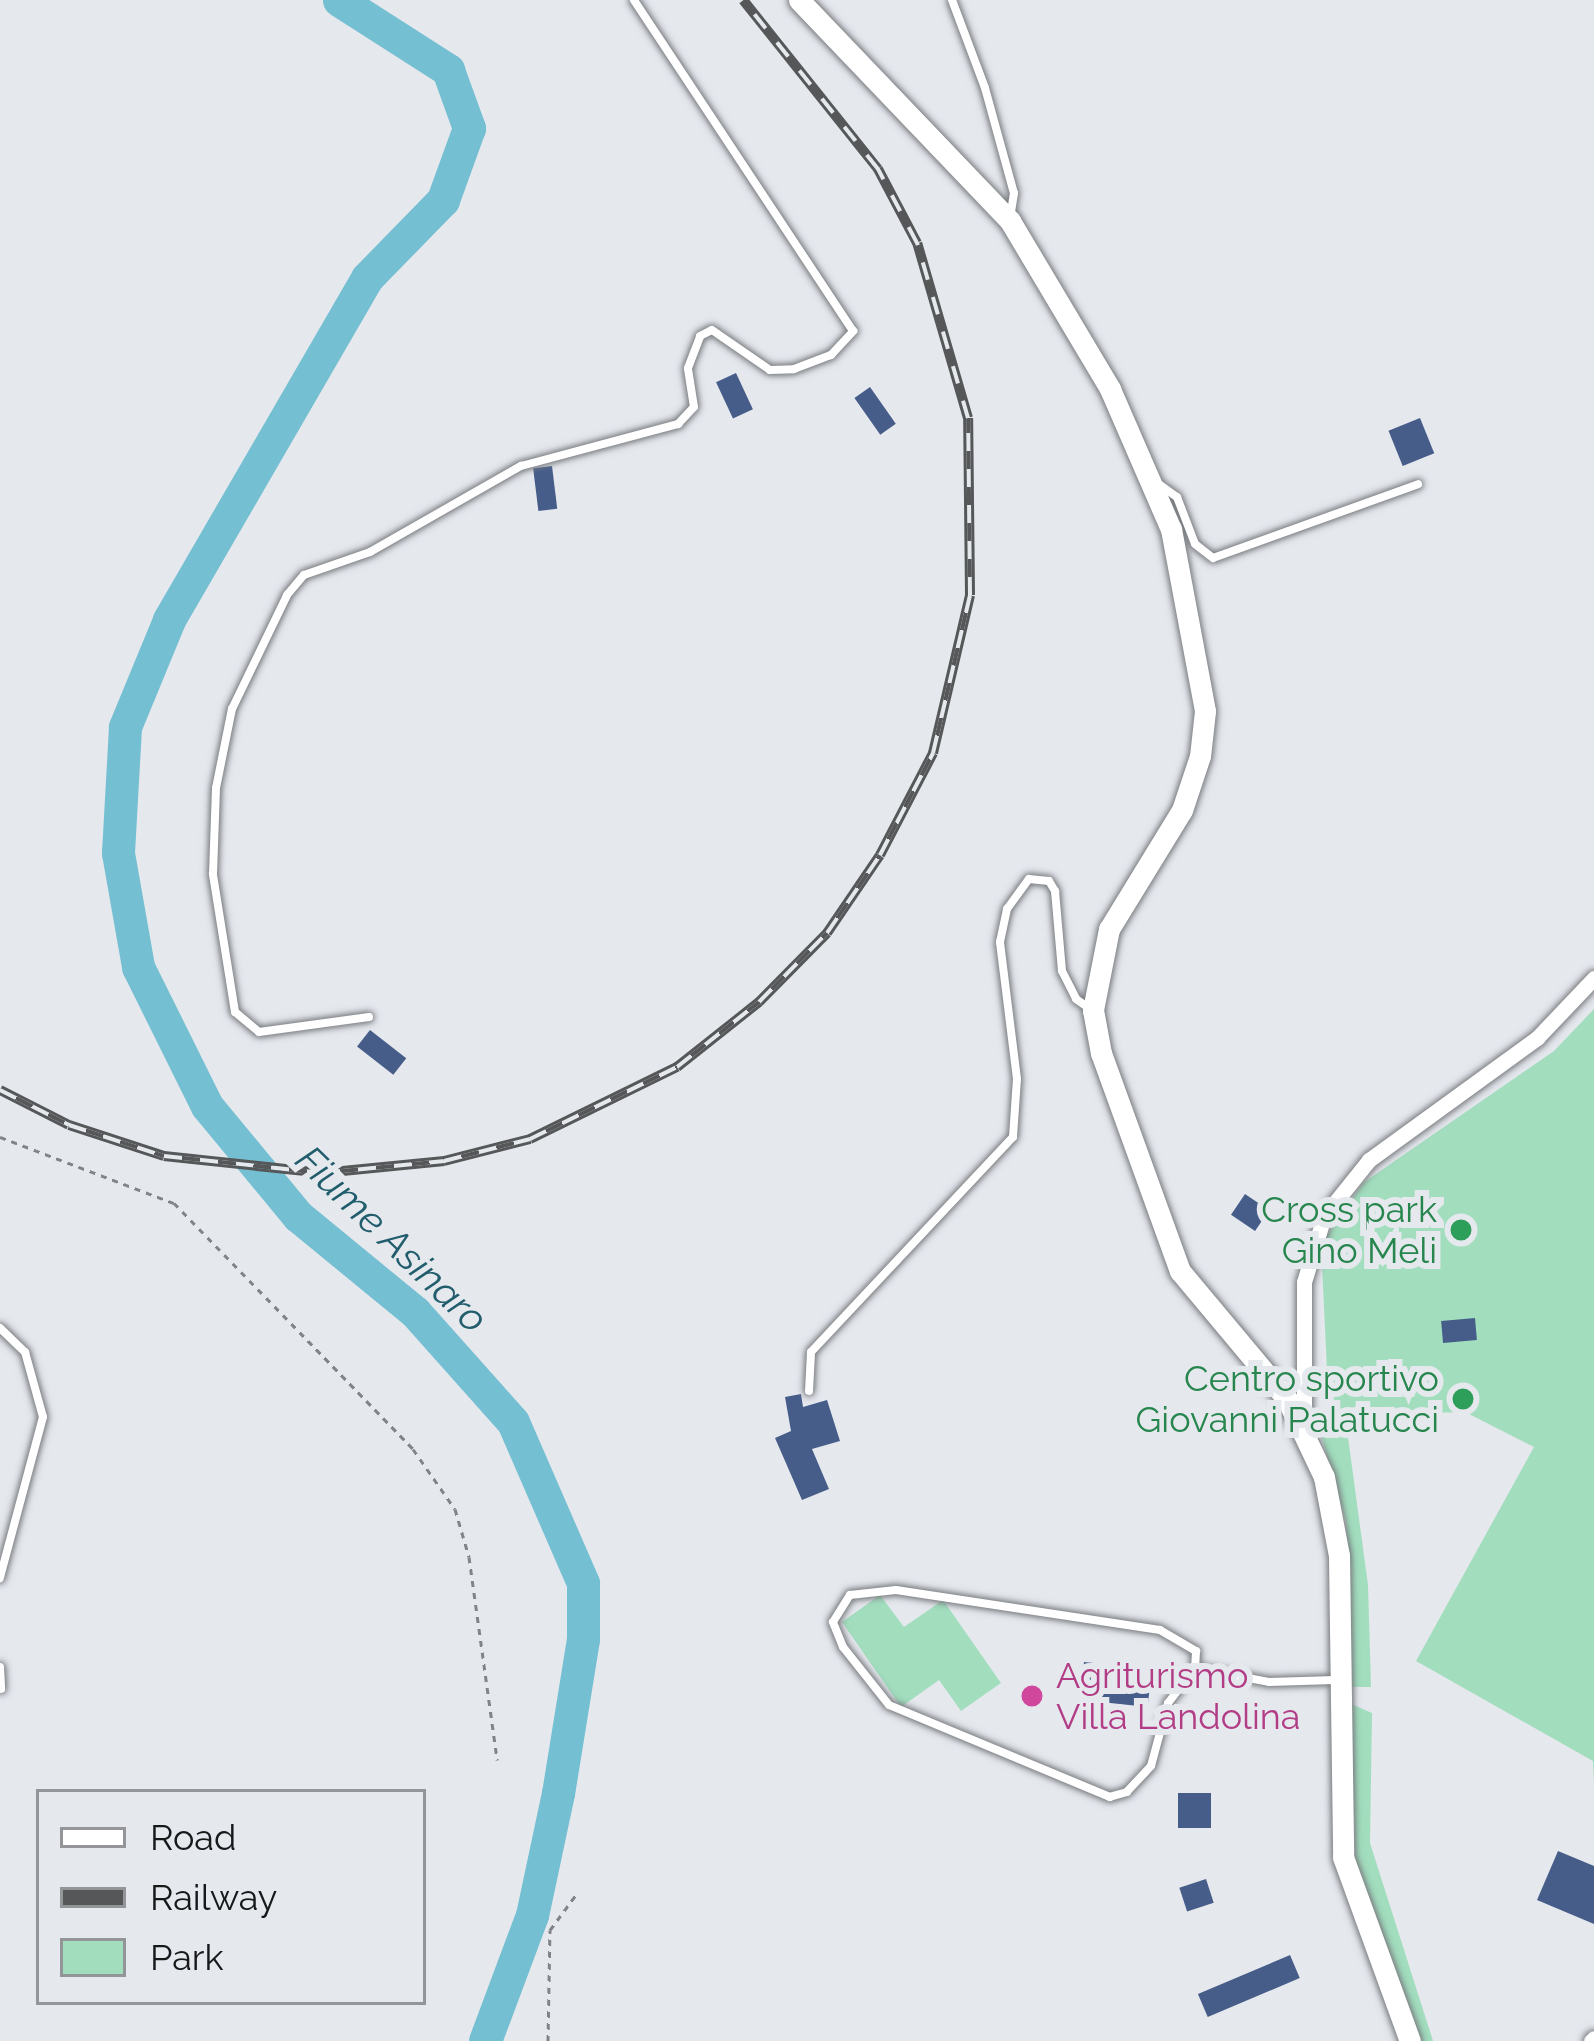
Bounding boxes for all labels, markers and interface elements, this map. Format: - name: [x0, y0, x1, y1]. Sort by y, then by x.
- water label: Fiume Asinaro: [286, 1136, 498, 1342]
- place label: Cross park Gino Meli: [1261, 1187, 1437, 1272]
- marker: Cross park Gino Meli: [1448, 1217, 1474, 1243]
- place label: Centro sportivo Giovanni Palatucci: [1136, 1356, 1439, 1441]
- marker: Centro sportivo Giovanni Palatucci: [1450, 1386, 1476, 1412]
- place label: Agriturismo Villa Landolina: [1056, 1653, 1300, 1738]
- marker: Agriturismo Villa Landolina: [1019, 1683, 1045, 1709]
- legend: [36, 1789, 426, 2005]
- text: Road: [150, 1816, 236, 1858]
- text: Railway: [150, 1876, 277, 1918]
- text: Park: [150, 1936, 224, 1978]

